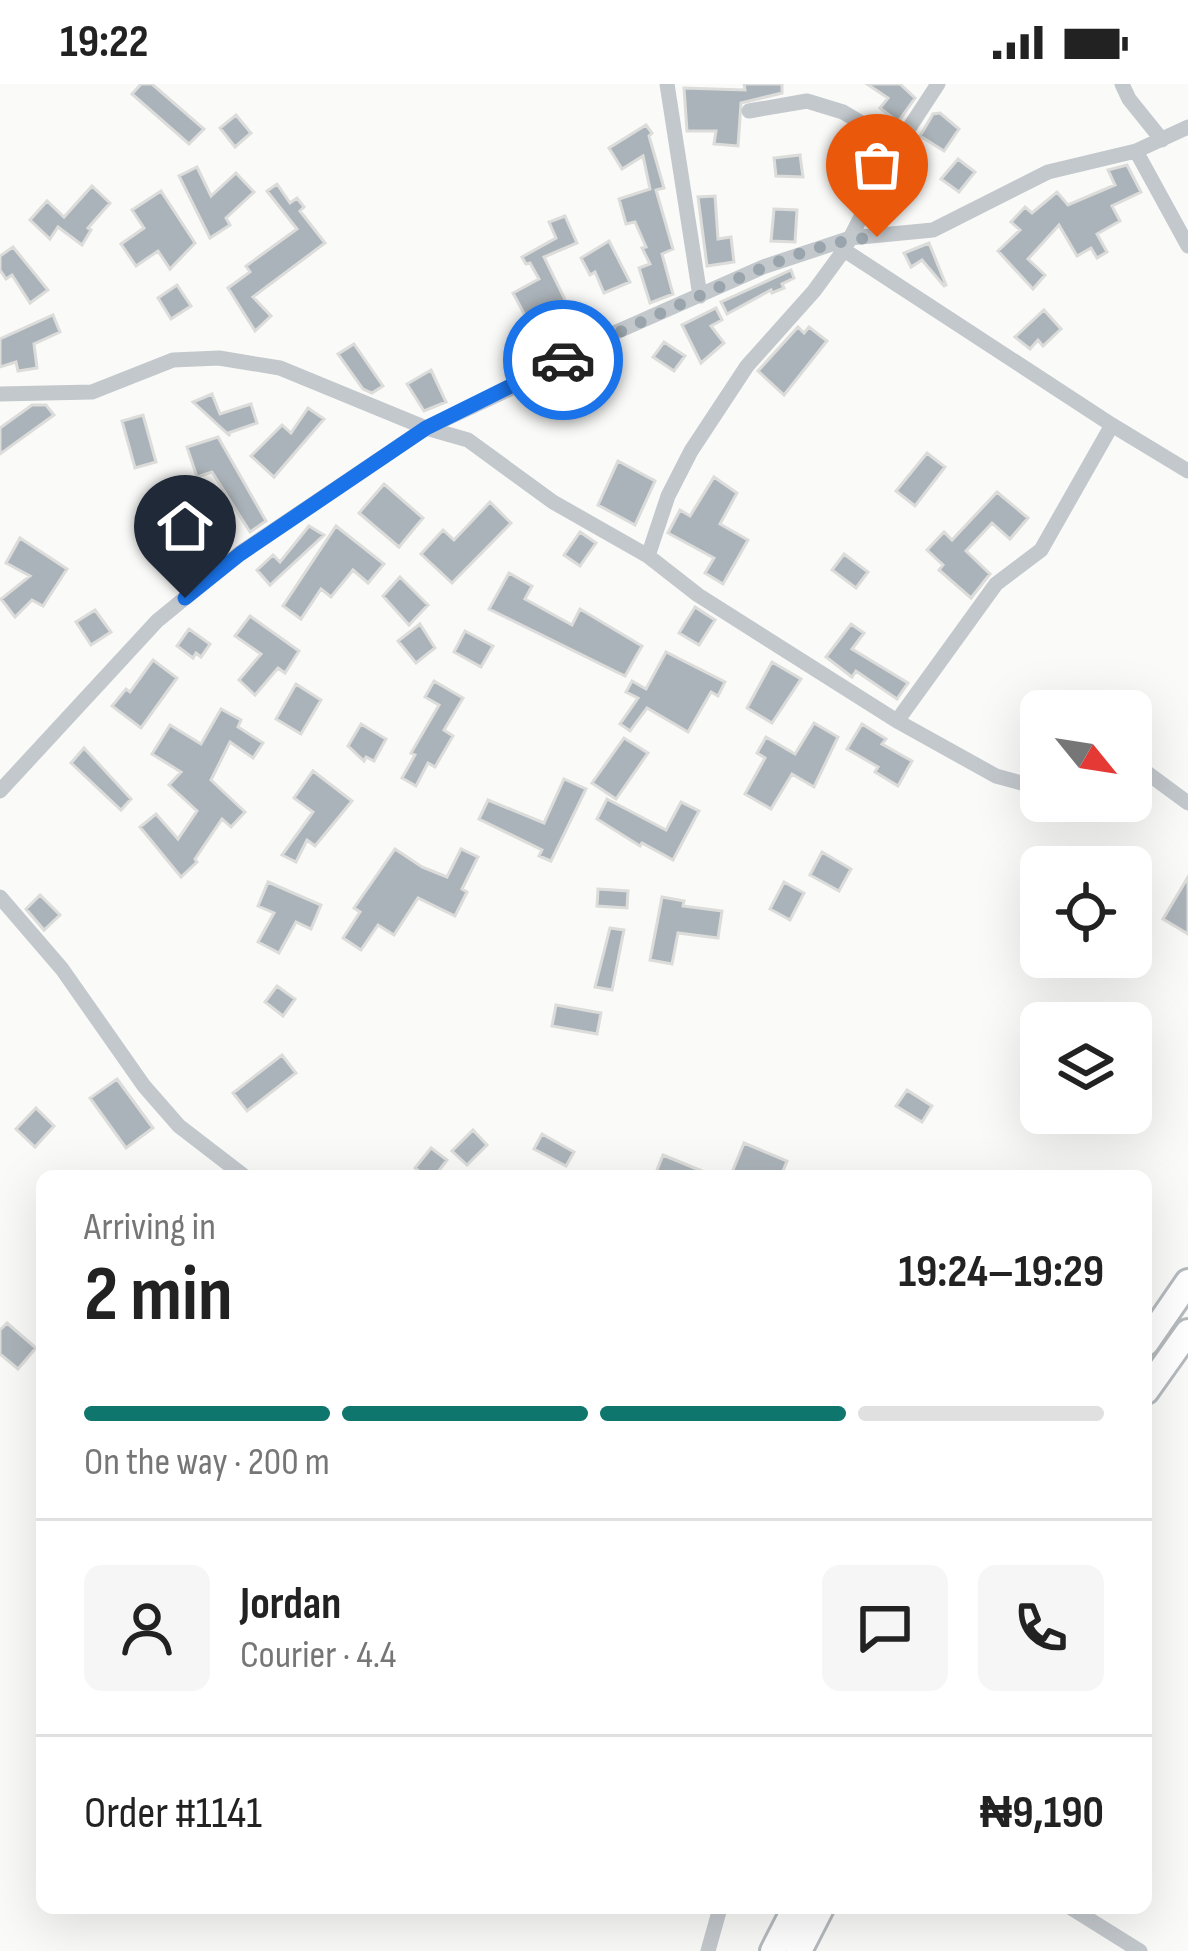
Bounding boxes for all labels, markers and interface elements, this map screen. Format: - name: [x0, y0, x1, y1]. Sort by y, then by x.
- text: 19:22: [60, 15, 148, 70]
- pin: [826, 114, 928, 237]
- icon: bag: [844, 132, 910, 198]
- courier: [503, 300, 623, 420]
- icon: car: [530, 327, 596, 393]
- pin: [134, 475, 236, 598]
- icon: home: [152, 493, 218, 559]
- north arrow: [1020, 690, 1152, 822]
- map controls: [1020, 690, 1152, 1134]
- button: locate: [1020, 846, 1152, 978]
- button: layers: [1020, 1002, 1152, 1134]
- text: Arriving in: [84, 1204, 216, 1251]
- text: 19:24–19:29: [898, 1245, 1104, 1300]
- text: 2 min: [84, 1249, 233, 1342]
- text: On the way · 200 m: [84, 1439, 330, 1486]
- button: person: [84, 1565, 210, 1691]
- button: chat: [822, 1565, 948, 1691]
- button: phone: [978, 1565, 1104, 1691]
- text: Jordan: [240, 1577, 341, 1632]
- text: Courier · 4.4: [240, 1632, 396, 1679]
- text: Order #1141: [84, 1786, 262, 1841]
- text: ₦9,190: [980, 1786, 1104, 1841]

